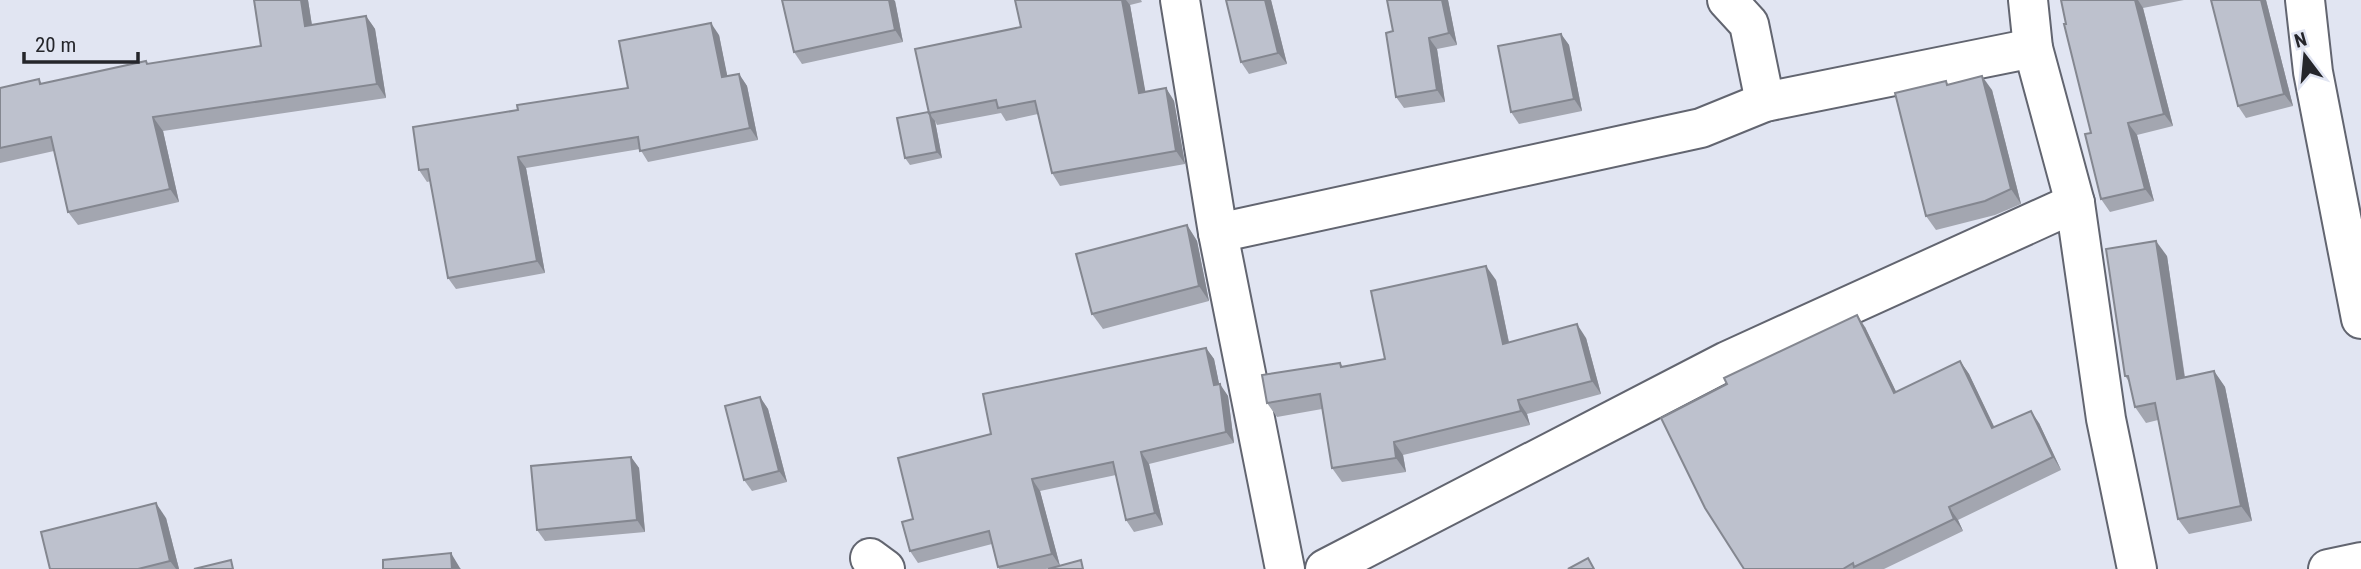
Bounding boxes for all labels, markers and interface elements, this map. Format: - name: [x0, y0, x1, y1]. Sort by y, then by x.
- scale bar: [24, 21, 138, 65]
- north arrow: [2270, 21, 2340, 91]
- text: N: [2292, 27, 2309, 53]
- text: 20 m: [35, 33, 76, 57]

